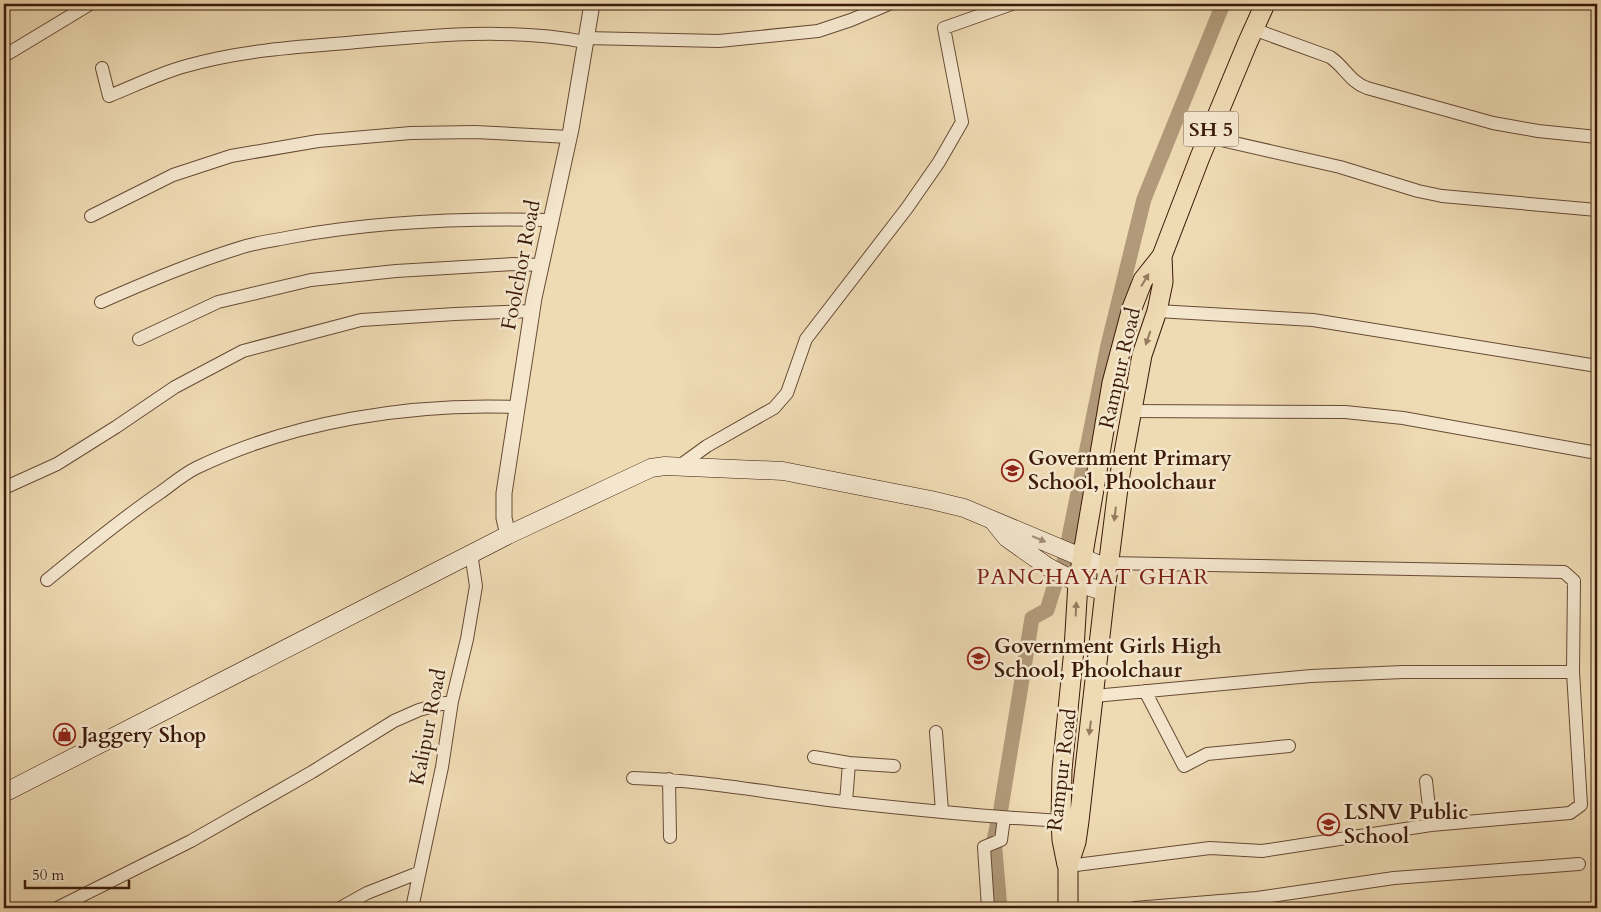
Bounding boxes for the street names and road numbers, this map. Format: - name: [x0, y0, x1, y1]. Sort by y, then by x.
- road number: SH 5: [1184, 112, 1238, 146]
- street label: Foolchor Road: [494, 197, 548, 333]
- street label: Rampur Road: [1092, 305, 1148, 431]
- street label: Kalipur Road: [402, 666, 454, 788]
- street label: Rampur Road: [1040, 707, 1084, 833]

